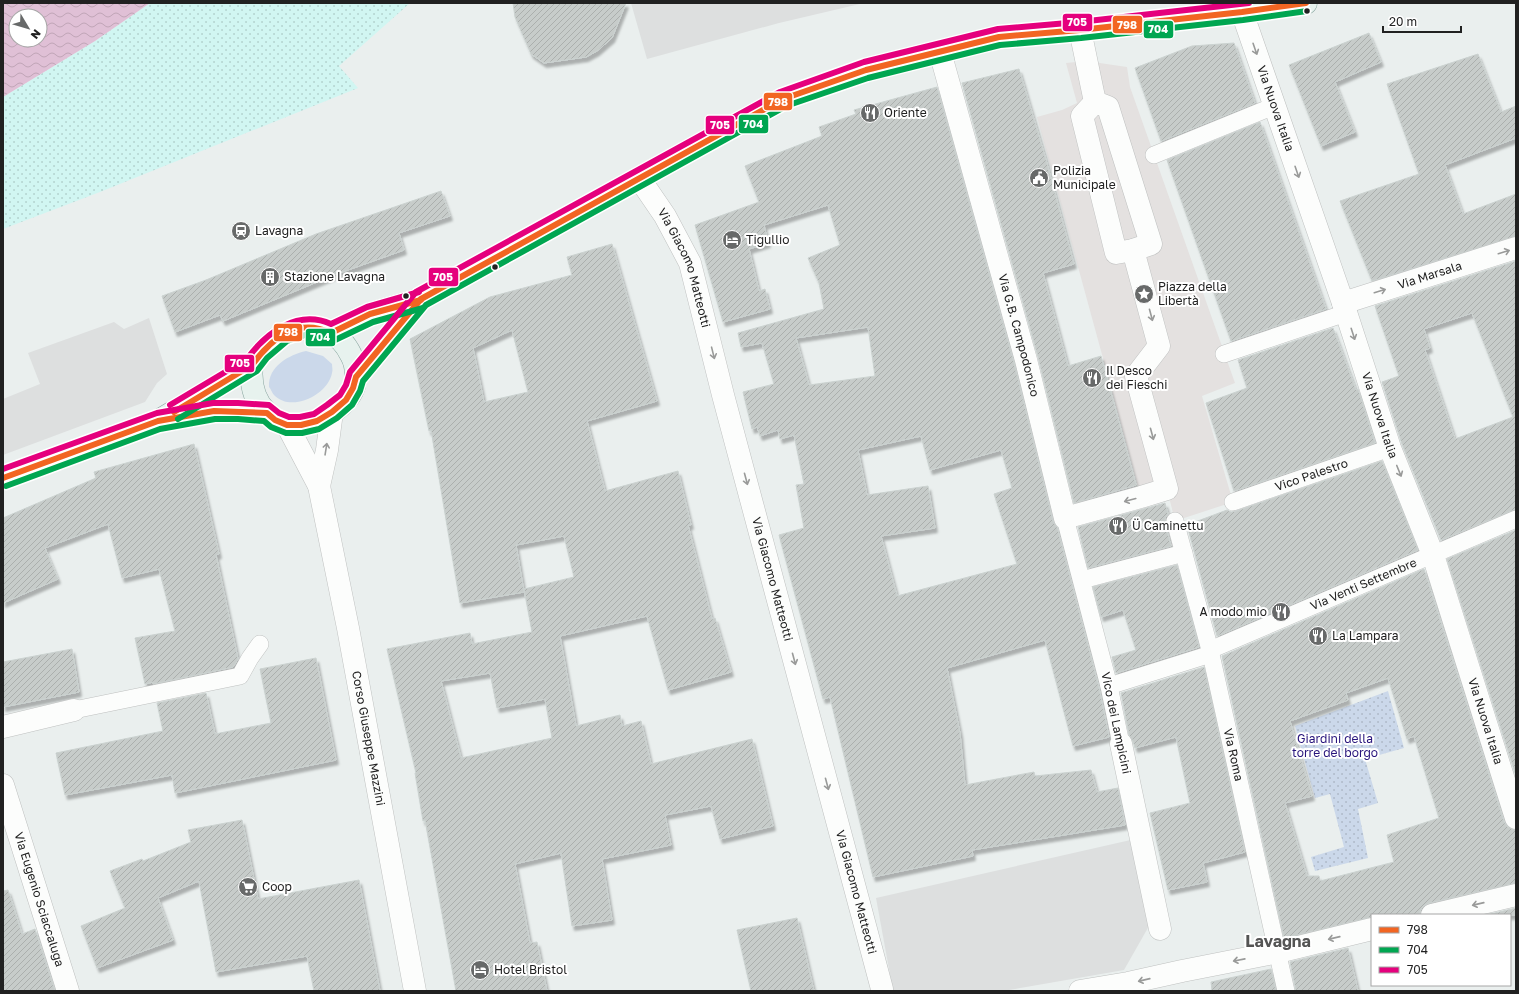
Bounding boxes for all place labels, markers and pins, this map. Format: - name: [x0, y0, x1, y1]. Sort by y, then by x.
- unlabelled marker: [1302, 6, 1312, 16]
- restaurant icon: Oriente: [859, 102, 881, 124]
- place label: Oriente: [884, 105, 927, 120]
- place label: Polizia Municipale: [1053, 163, 1116, 192]
- public building icon: Polizia Municipale: [1028, 167, 1050, 189]
- station icon: Lavagna: [230, 220, 252, 242]
- place label: Lavagna: [255, 223, 303, 238]
- hotel icon: Tigullio: [721, 229, 743, 251]
- place label: Tigullio: [746, 232, 789, 247]
- unlabelled marker: [490, 262, 500, 272]
- building icon: Stazione Lavagna: [259, 266, 281, 288]
- place label: Stazione Lavagna: [284, 269, 385, 284]
- place label: Piazza della Libertà: [1158, 279, 1227, 308]
- place icon: Piazza della Libertà: [1133, 283, 1155, 305]
- unlabelled marker: [401, 291, 411, 301]
- place label: Il Desco dei Fieschi: [1106, 363, 1167, 392]
- restaurant icon: Il Desco dei Fieschi: [1081, 367, 1103, 389]
- restaurant icon: Ü Caminettu: [1107, 515, 1129, 537]
- place label: Ü Caminettu: [1132, 518, 1204, 533]
- restaurant icon: A modo mio: [1270, 601, 1292, 623]
- place label: A modo mio: [1200, 604, 1267, 619]
- restaurant icon: La Lampara: [1307, 625, 1329, 647]
- place label: La Lampara: [1332, 628, 1399, 643]
- supermarket icon: Coop: [237, 876, 259, 898]
- place label: Coop: [262, 879, 292, 894]
- hotel icon: Hotel Bristol: [469, 959, 491, 981]
- place label: Hotel Bristol: [494, 962, 567, 977]

